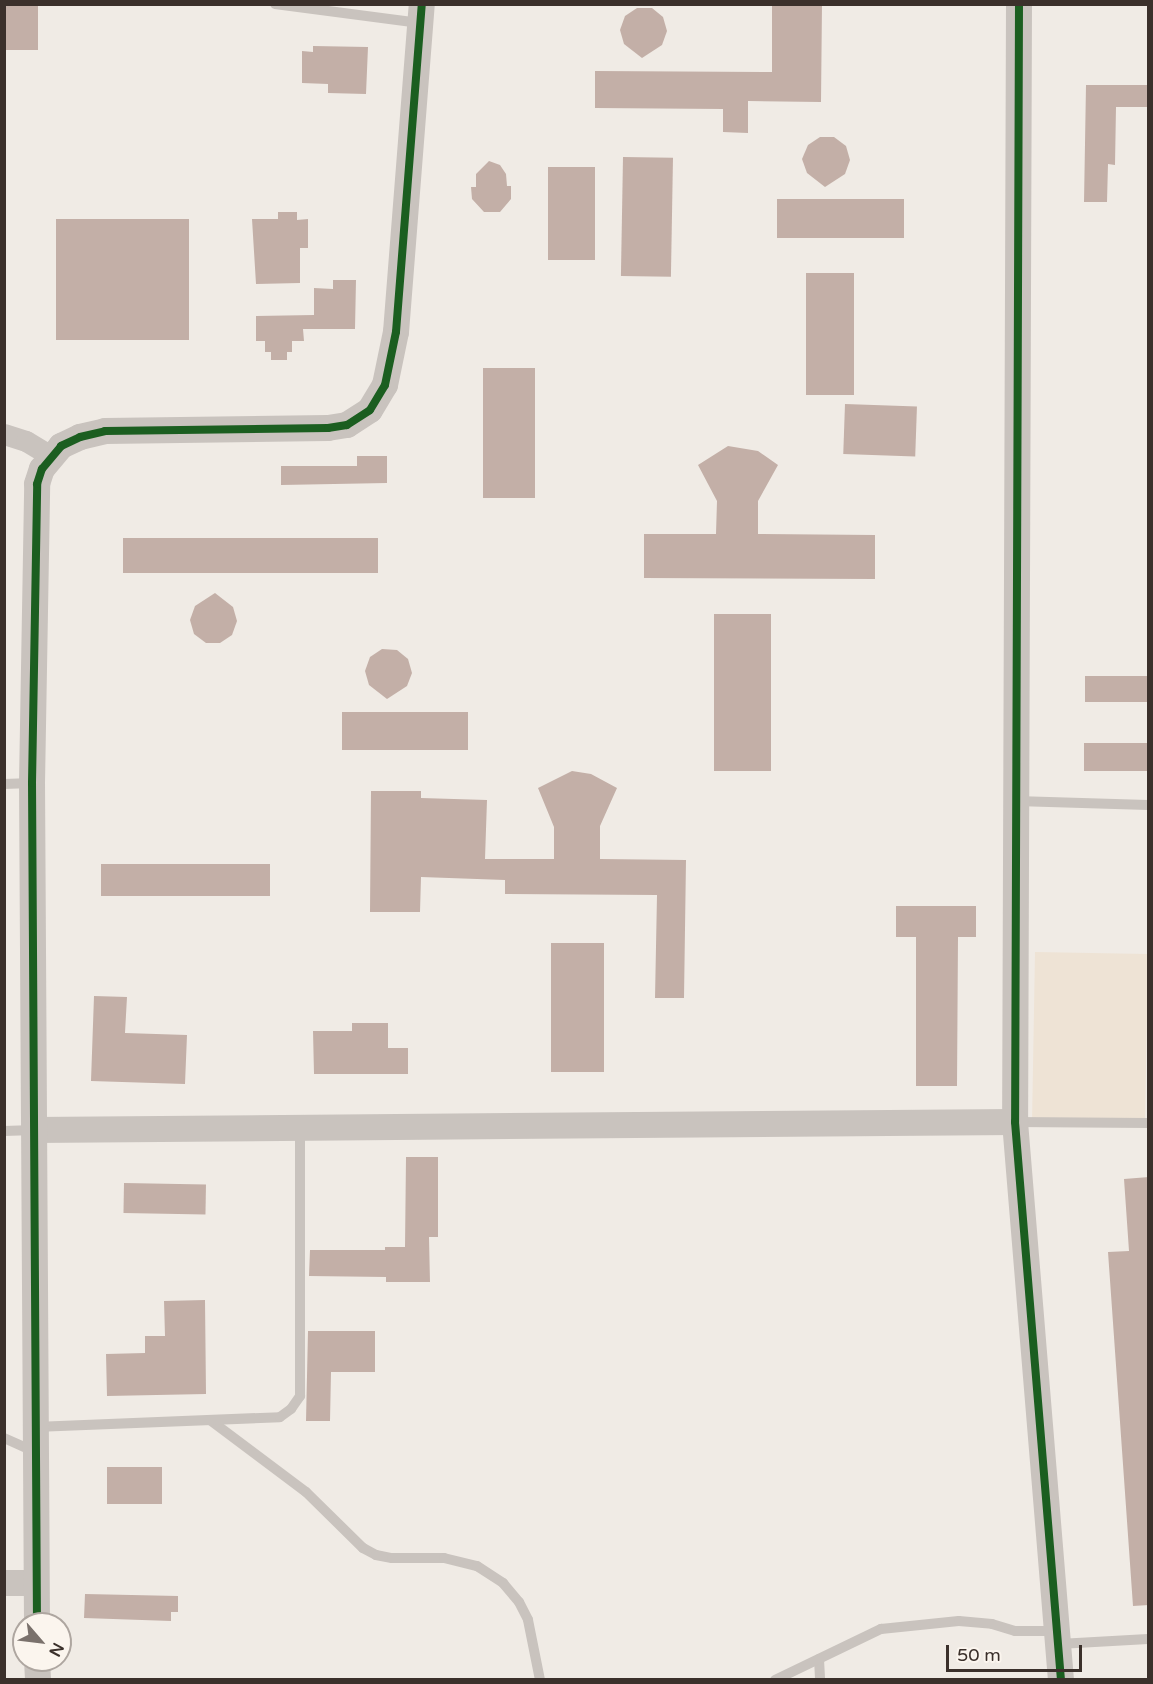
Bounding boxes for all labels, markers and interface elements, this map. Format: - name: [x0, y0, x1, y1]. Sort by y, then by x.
- north arrow: [12, 1612, 72, 1672]
- scale bar: [949, 1633, 1086, 1671]
- text: N: [44, 1639, 68, 1660]
- text: 50 m: [957, 1644, 1001, 1666]

